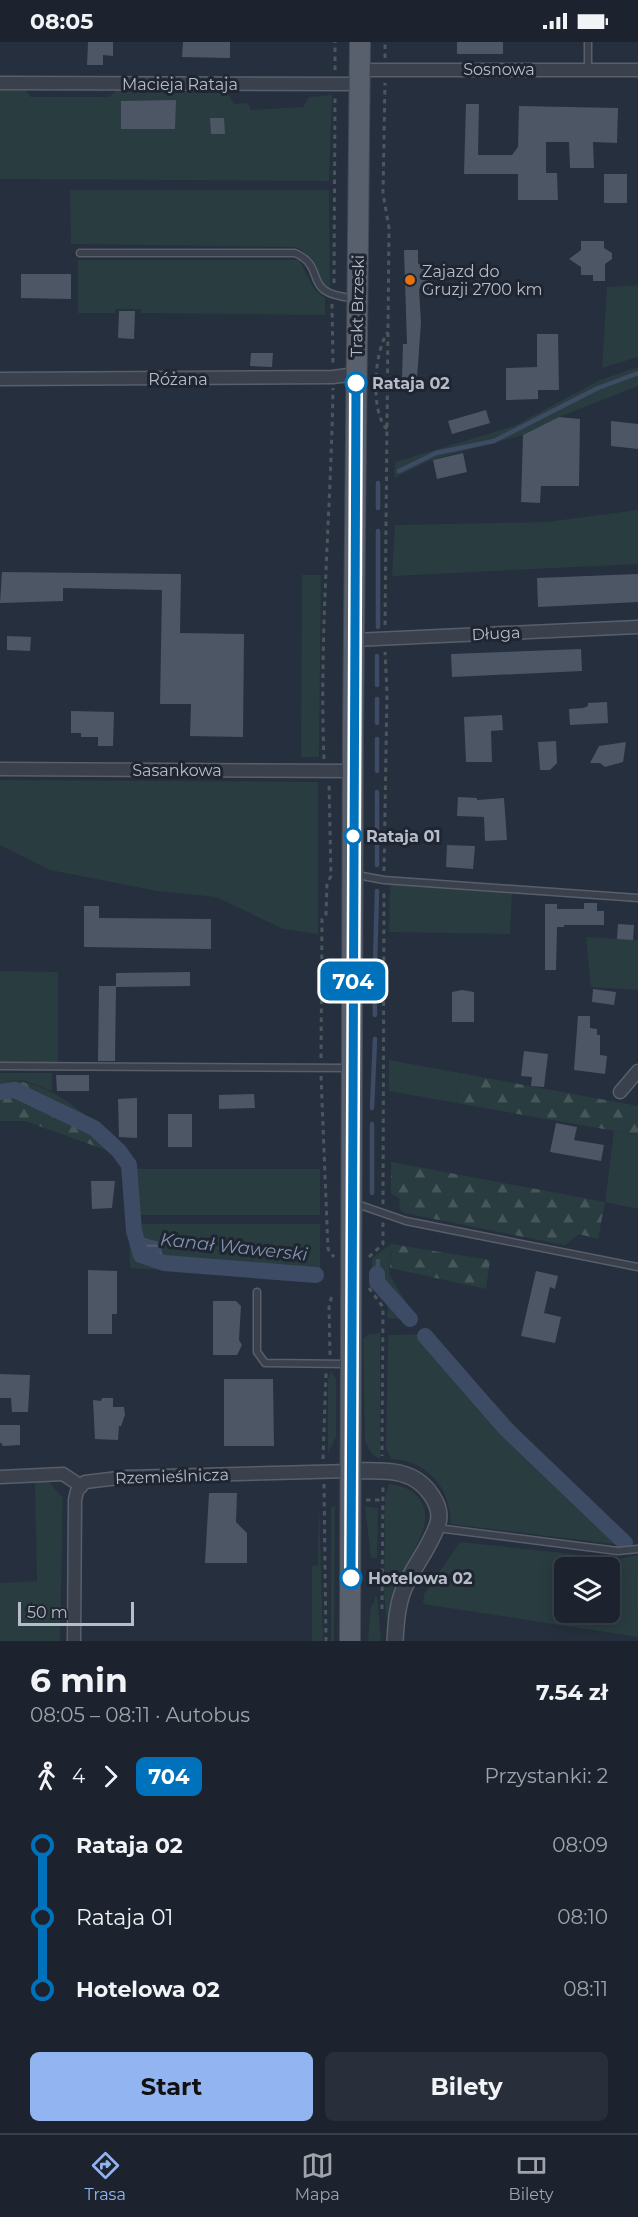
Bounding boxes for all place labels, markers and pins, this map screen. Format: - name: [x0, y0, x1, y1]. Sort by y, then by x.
- place label: Zajazd do Gruzji 2700 km: [422, 262, 543, 299]
- marker: Zajazd do Gruzji 2700 km: [403, 273, 417, 287]
- marker: Rataja 02: [345, 372, 367, 394]
- place label: Rataja 02: [372, 374, 450, 393]
- marker: Rataja 01: [344, 827, 362, 845]
- place label: Rataja 01: [366, 827, 440, 846]
- marker: Hotelowa 02: [340, 1567, 362, 1589]
- place label: Hotelowa 02: [368, 1569, 473, 1588]

